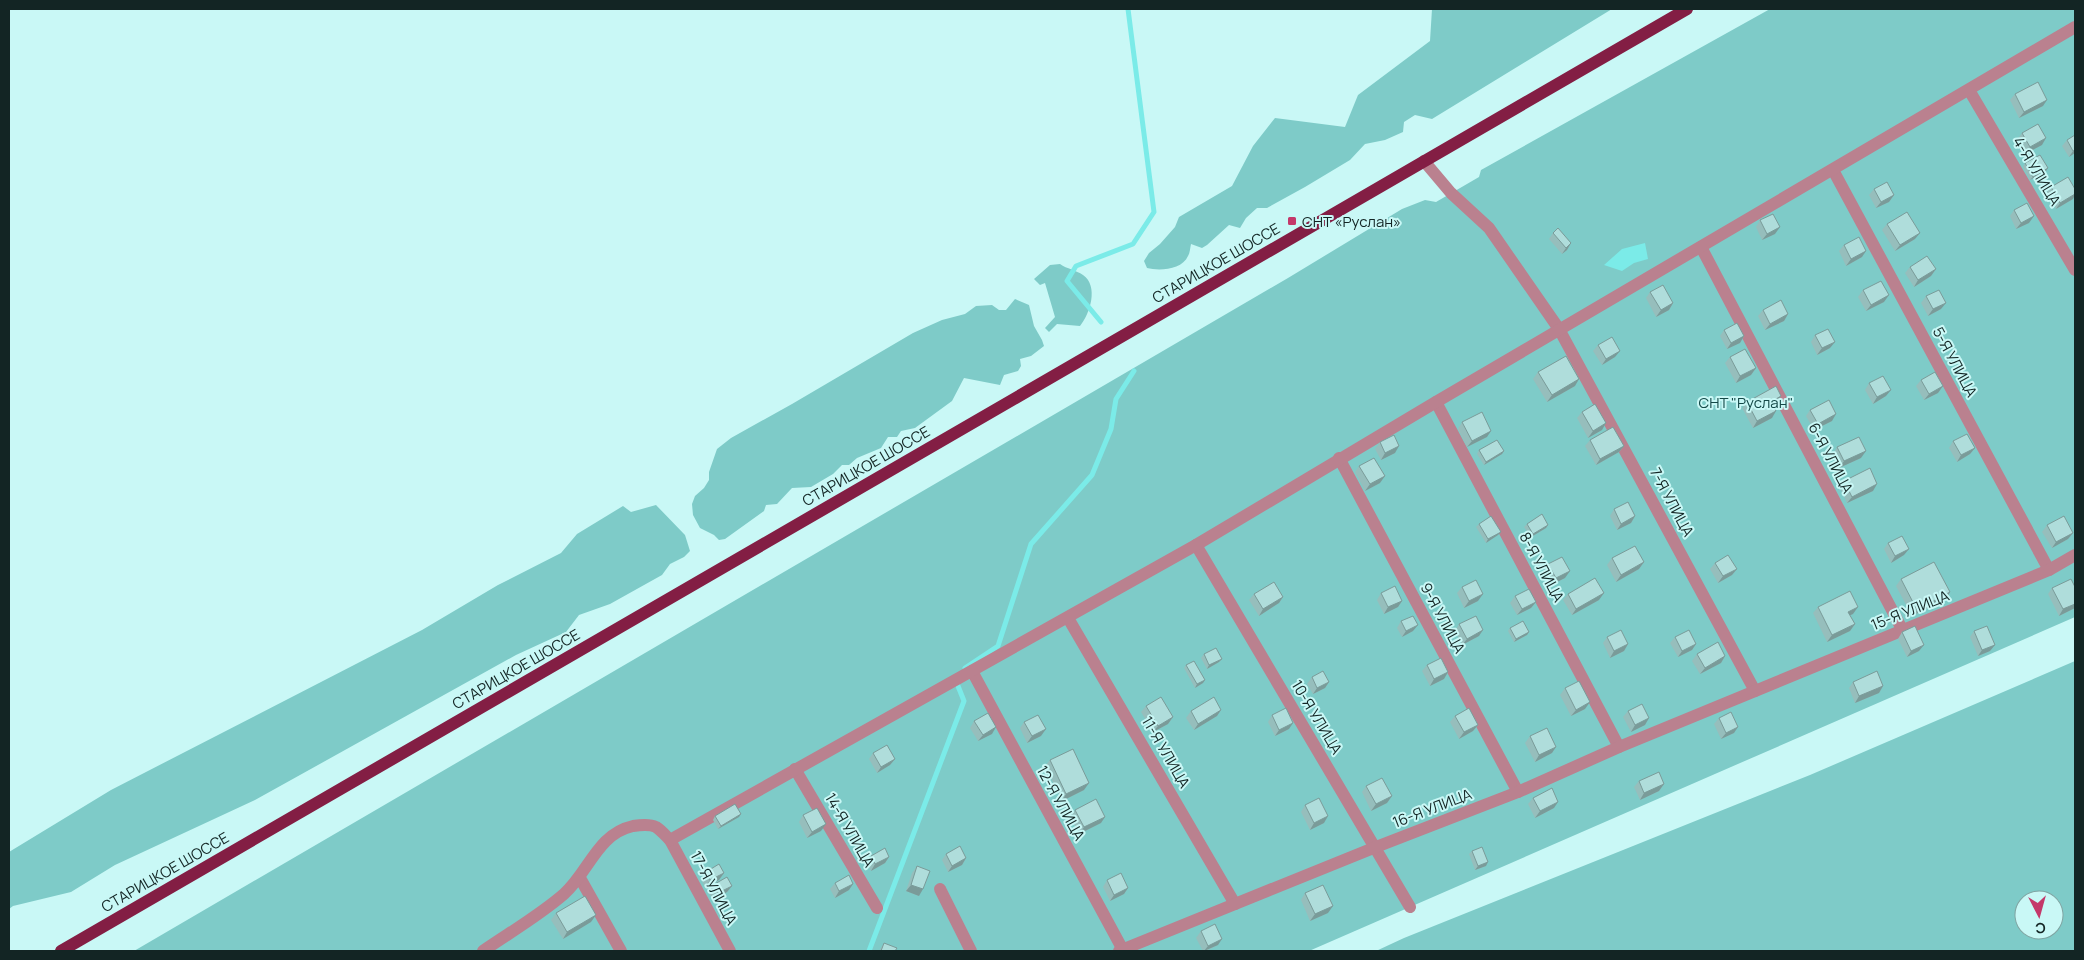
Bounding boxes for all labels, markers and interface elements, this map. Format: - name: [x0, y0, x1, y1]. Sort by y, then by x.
- street label: 4-Я УЛИЦА: [2008, 133, 2066, 210]
- place label: СНТ «Руслан»: [1302, 211, 1401, 232]
- marker: СНТ «Руслан»: [1286, 215, 1298, 227]
- street label: СТАРИЦКОЕ ШОССЕ: [1148, 218, 1284, 308]
- street label: 5-Я УЛИЦА: [1928, 323, 1983, 401]
- park label: СНТ "Руслан": [1699, 392, 1793, 413]
- street label: 6-Я УЛИЦА: [1804, 419, 1859, 498]
- street label: СТАРИЦКОЕ ШОССЕ: [798, 421, 934, 511]
- street label: 7-Я УЛИЦА: [1645, 464, 1699, 541]
- street label: 8-Я УЛИЦА: [1515, 528, 1570, 606]
- street label: 9-Я УЛИЦА: [1416, 579, 1471, 658]
- street label: 15-Я УЛИЦА: [1868, 585, 1953, 635]
- street label: СТАРИЦКОЕ ШОССЕ: [448, 624, 584, 714]
- street label: 10-Я УЛИЦА: [1287, 676, 1348, 758]
- street label: 11-Я УЛИЦА: [1137, 712, 1195, 792]
- street label: 12-Я УЛИЦА: [1032, 762, 1090, 845]
- street label: 16-Я УЛИЦА: [1389, 783, 1475, 833]
- street label: 14-Я УЛИЦА: [820, 789, 880, 872]
- street label: СТАРИЦКОЕ ШОССЕ: [97, 827, 233, 917]
- street label: 17-Я УЛИЦА: [686, 847, 743, 929]
- north arrow: [2014, 890, 2064, 940]
- text: С: [2034, 918, 2047, 938]

